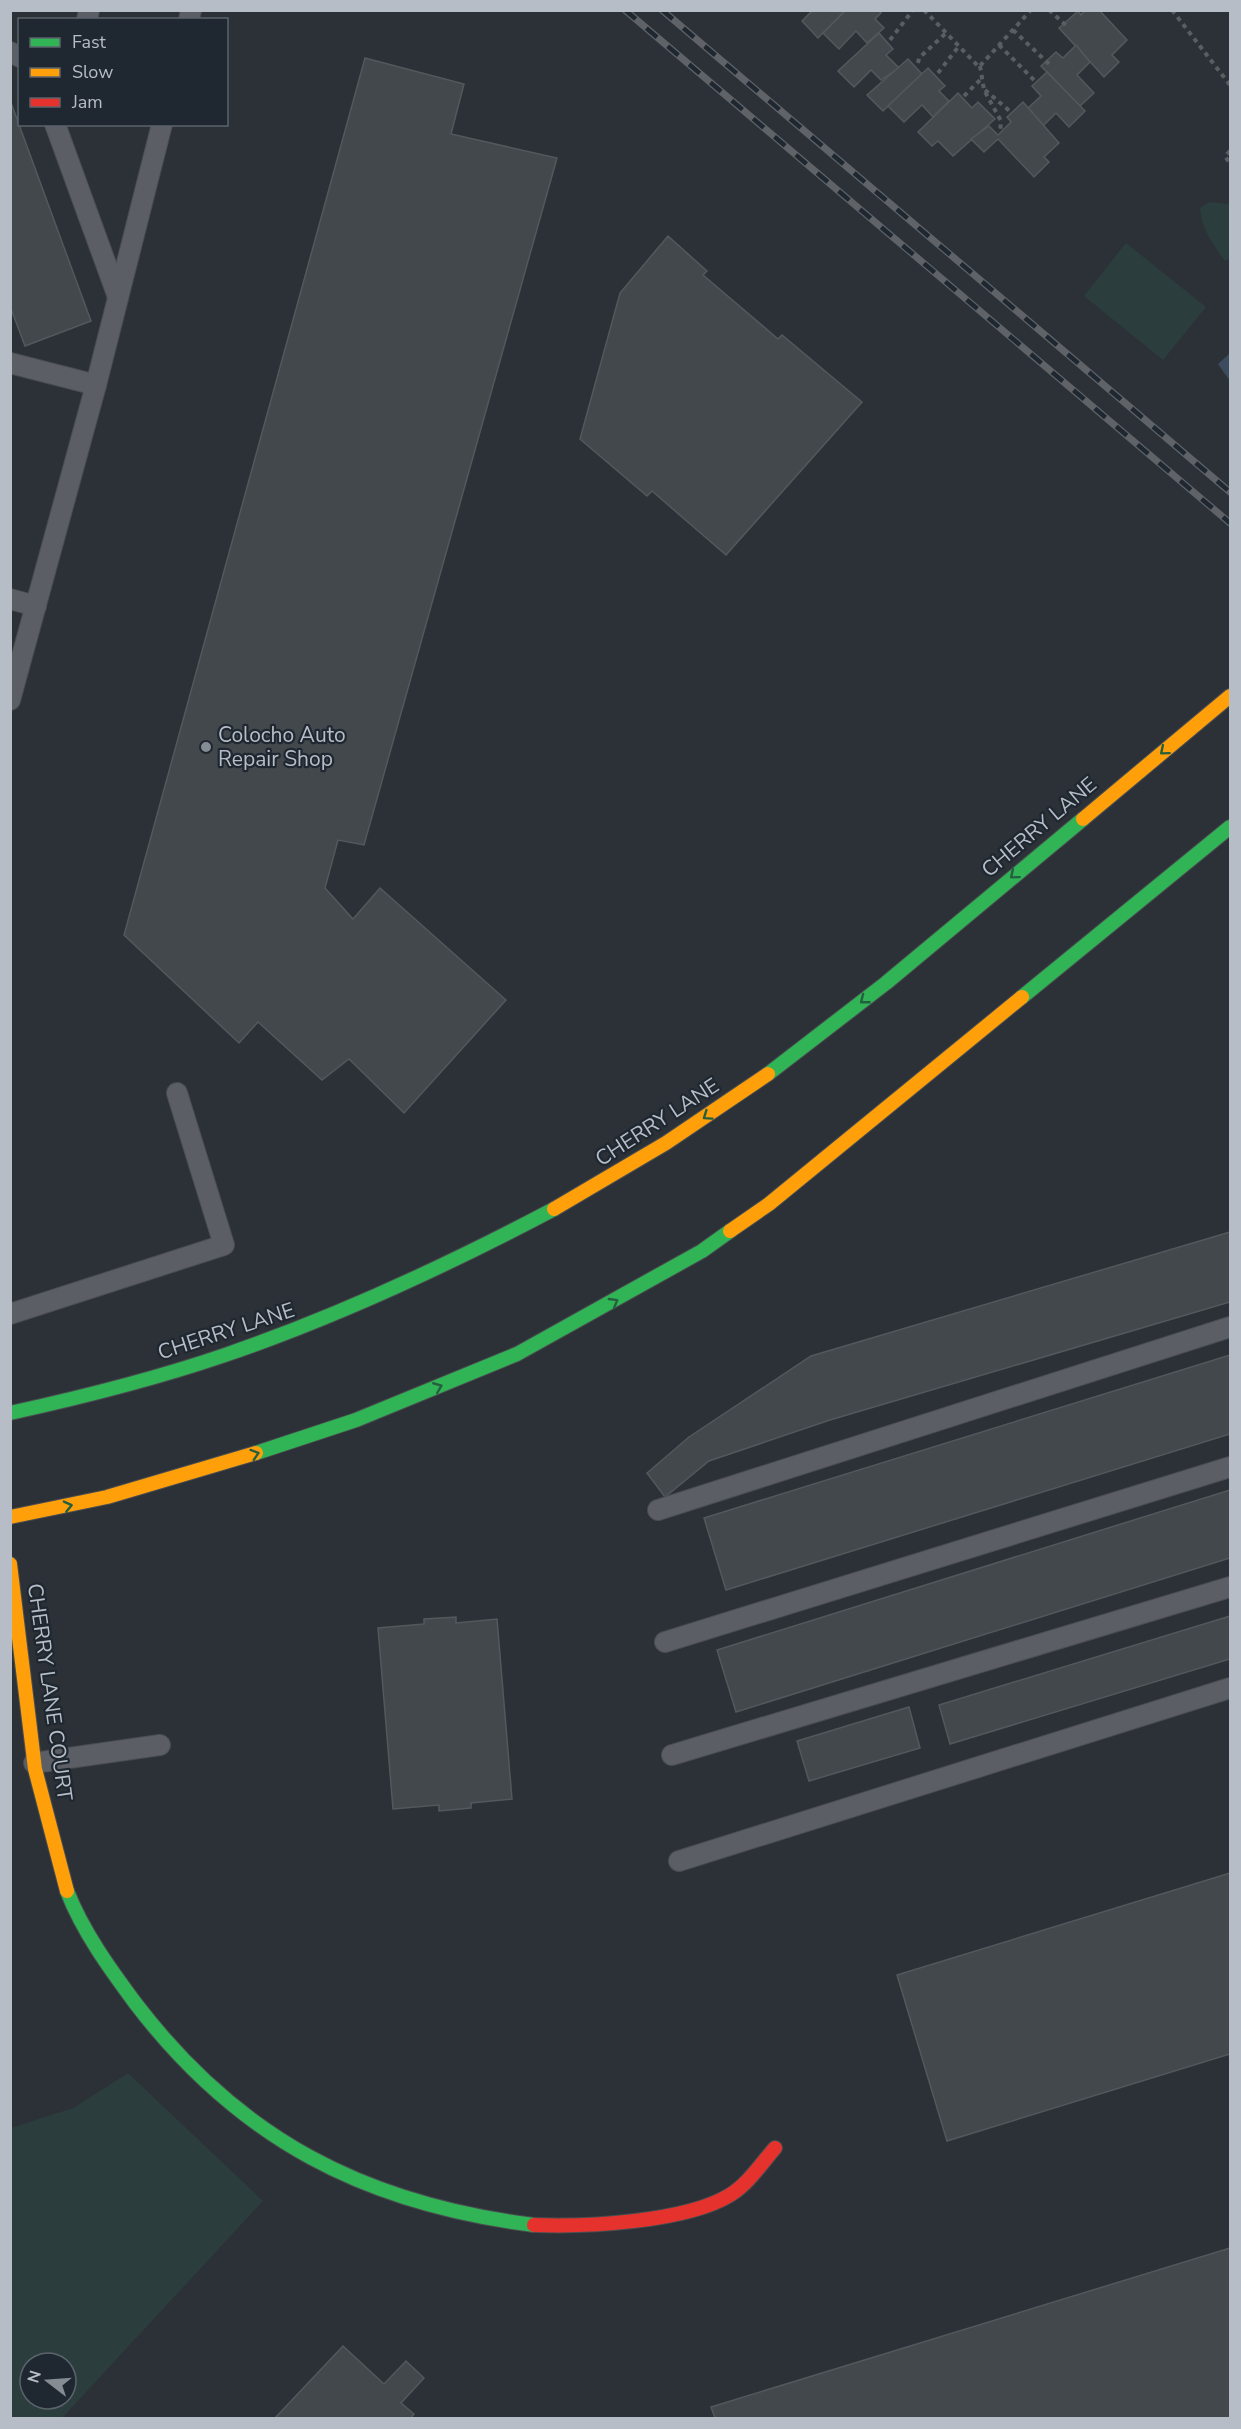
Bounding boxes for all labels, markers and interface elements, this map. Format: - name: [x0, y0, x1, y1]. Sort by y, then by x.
- legend: [18, 18, 228, 126]
- text: Fast: [72, 30, 107, 54]
- text: Slow: [72, 60, 113, 84]
- text: Jam: [71, 90, 103, 114]
- place label: Colocho Auto Repair Shop: [218, 721, 346, 773]
- marker: Colocho Auto Repair Shop: [199, 740, 213, 754]
- one-way arrow: [1160, 744, 1171, 755]
- street label: CHERRY LANE: [975, 771, 1103, 883]
- one-way arrow: [1010, 868, 1021, 879]
- one-way arrow: [859, 992, 870, 1003]
- street label: CHERRY LANE: [590, 1072, 724, 1172]
- one-way arrow: [703, 1109, 714, 1120]
- street label: CHERRY LANE: [154, 1296, 298, 1366]
- one-way arrow: [608, 1298, 618, 1309]
- one-way arrow: [432, 1382, 443, 1394]
- one-way arrow: [250, 1448, 260, 1461]
- one-way arrow: [62, 1500, 72, 1513]
- street label: CHERRY LANE COURT: [21, 1582, 79, 1803]
- north arrow: [18, 2351, 78, 2411]
- text: N: [22, 2368, 47, 2386]

